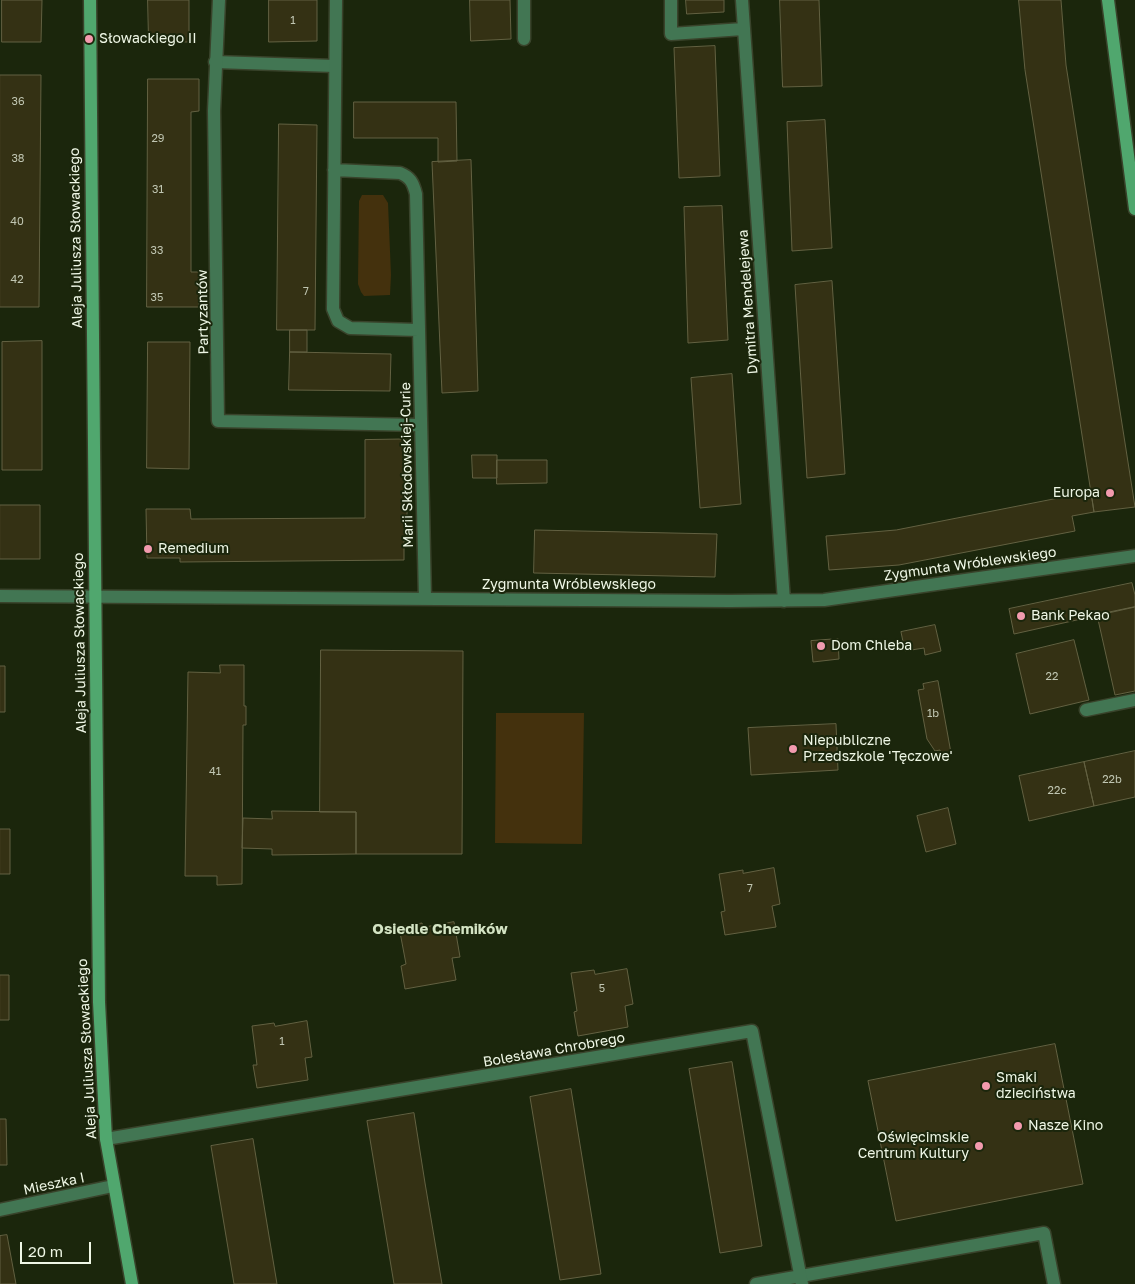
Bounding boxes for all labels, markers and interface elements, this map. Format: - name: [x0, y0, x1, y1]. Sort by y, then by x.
- house number: 1: [290, 14, 296, 28]
- place label: Słowackiego II: [99, 31, 197, 47]
- marker: Słowackiego II: [83, 33, 95, 45]
- house number: 36: [11, 95, 25, 109]
- house number: 29: [151, 132, 165, 146]
- street label: Aleja Juliusza Słowackiego: [66, 147, 86, 329]
- house number: 38: [11, 152, 25, 166]
- house number: 31: [152, 183, 164, 197]
- house number: 40: [10, 215, 24, 229]
- street label: Dymitra Mendelejewa: [735, 229, 761, 375]
- house number: 33: [151, 244, 163, 258]
- street label: Partyzantów: [194, 269, 212, 355]
- house number: 42: [10, 273, 24, 287]
- house number: 7: [303, 285, 309, 299]
- house number: 35: [151, 291, 163, 305]
- street label: Marii Skłodowskiej-Curie: [397, 382, 417, 548]
- place label: Europa: [1053, 485, 1100, 501]
- marker: Europa: [1104, 487, 1116, 499]
- place label: Remedium: [158, 541, 229, 557]
- marker: Remedium: [142, 543, 154, 555]
- street label: Zygmunta Wróblewskiego: [883, 544, 1057, 584]
- street label: Aleja Juliusza Słowackiego: [70, 552, 90, 734]
- street label: Zygmunta Wróblewskiego: [482, 577, 656, 593]
- place label: Bank Pekao: [1031, 608, 1110, 624]
- marker: Bank Pekao: [1015, 610, 1027, 622]
- place label: Dom Chleba: [831, 638, 912, 654]
- marker: Dom Chleba: [815, 640, 827, 652]
- house number: 22: [1046, 670, 1058, 684]
- house number: 1b: [927, 707, 939, 721]
- place label: Niepubliczne Przedszkole 'Tęczowe': [803, 733, 953, 766]
- marker: Niepubliczne Przedszkole 'Tęczowe': [787, 743, 799, 755]
- house number: 41: [209, 765, 221, 779]
- house number: 22b: [1102, 773, 1122, 787]
- house number: 22c: [1048, 784, 1066, 798]
- house number: 7: [747, 882, 753, 896]
- district label: Osiedle Chemików: [372, 920, 508, 938]
- street label: Aleja Juliusza Słowackiego: [74, 958, 100, 1140]
- house number: 5: [599, 982, 605, 996]
- street label: Bolesława Chrobrego: [482, 1029, 626, 1071]
- house number: 1: [279, 1035, 285, 1049]
- place label: Smaki dzieciństwa: [996, 1070, 1076, 1102]
- marker: Smaki dzieciństwa: [980, 1080, 992, 1092]
- place label: Nasze Kino: [1028, 1118, 1103, 1134]
- marker: Nasze Kino: [1012, 1120, 1024, 1132]
- place label: Oświęcimskie Centrum Kultury: [858, 1130, 969, 1162]
- marker: Oświęcimskie Centrum Kultury: [973, 1140, 985, 1152]
- street label: Mieszka I: [22, 1169, 86, 1199]
- scale bar: [22, 1232, 94, 1264]
- text: 20 m: [28, 1242, 63, 1260]

